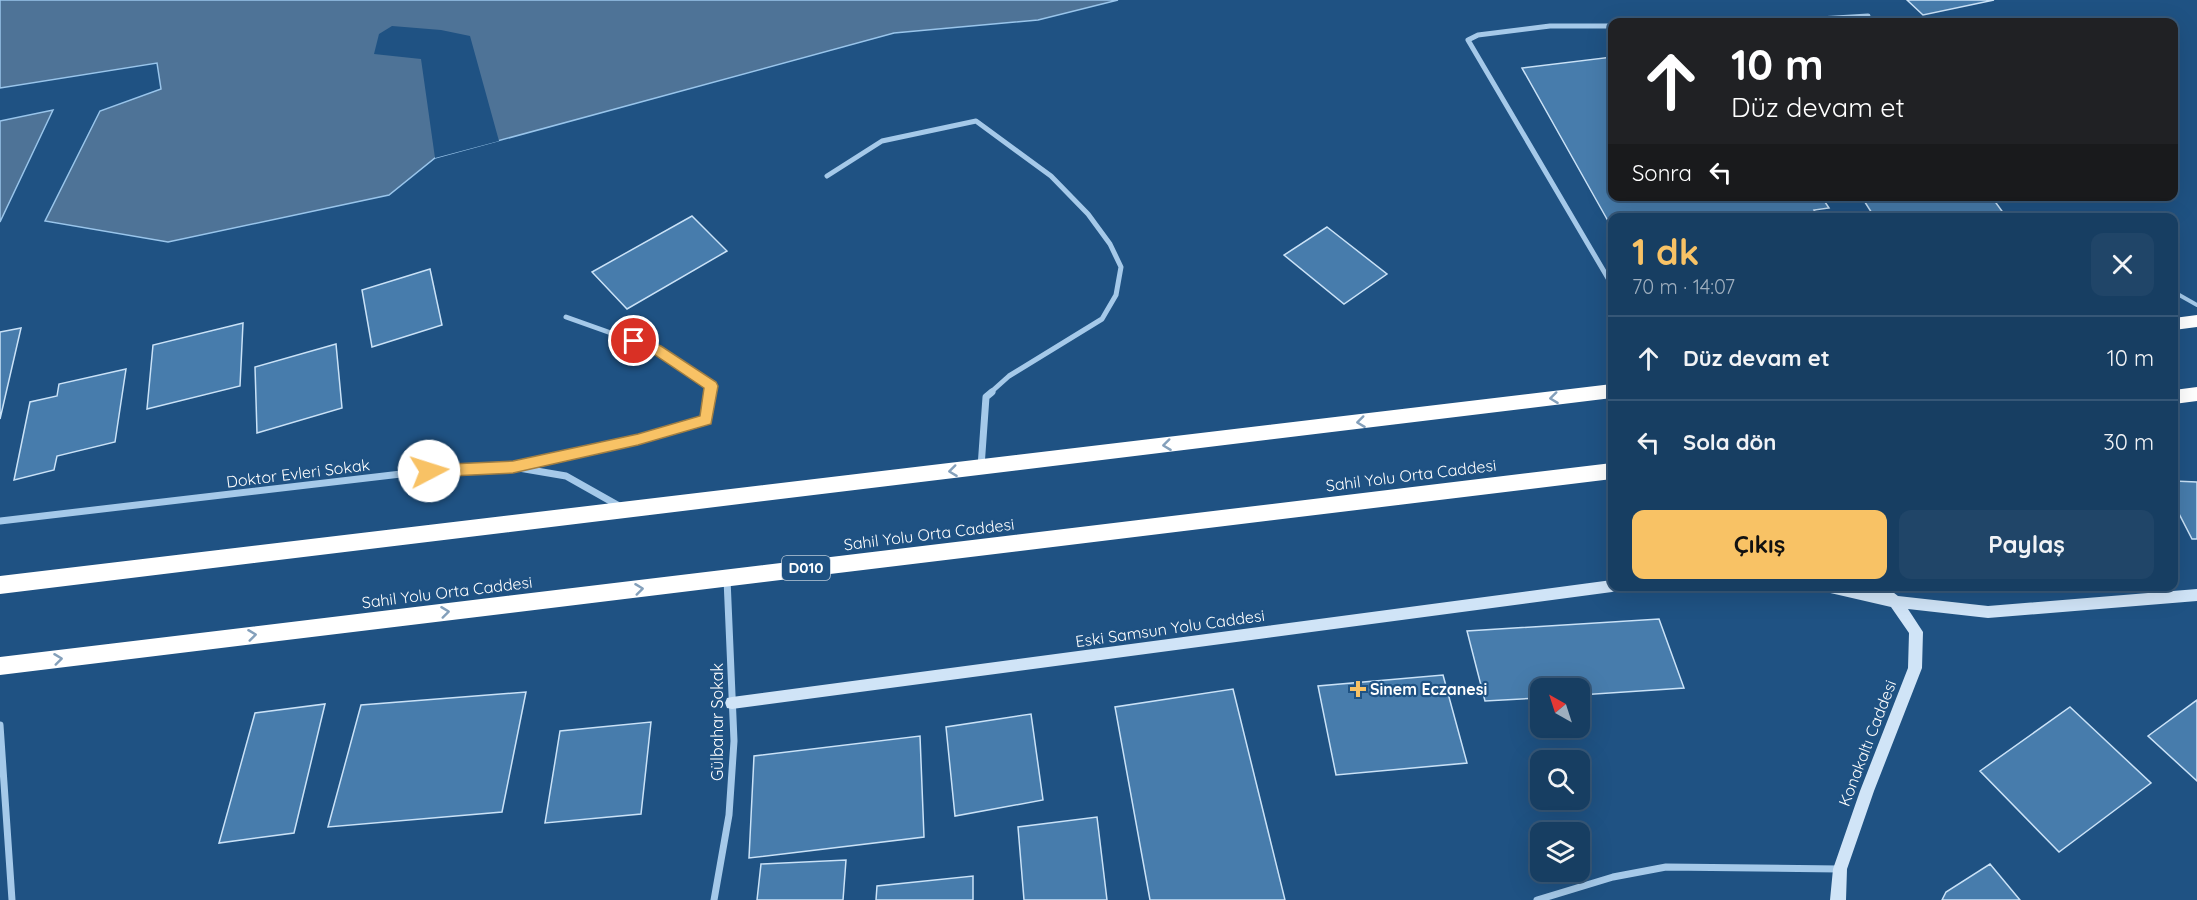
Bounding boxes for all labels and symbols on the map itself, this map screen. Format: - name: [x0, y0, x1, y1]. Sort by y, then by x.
- pin: [608, 315, 659, 366]
- one-way arrow: [1550, 392, 1559, 404]
- one-way arrow: [1356, 415, 1365, 427]
- one-way arrow: [1163, 438, 1172, 451]
- position arrow: [397, 439, 461, 503]
- street label: Doktor Evleri Sokak: [225, 454, 371, 492]
- street label: Sahil Yolu Orta Caddesi: [1325, 455, 1497, 495]
- one-way arrow: [948, 464, 957, 476]
- street label: Sahil Yolu Orta Caddesi: [843, 514, 1015, 554]
- road number: D010: [782, 556, 830, 580]
- street label: Sahil Yolu Orta Caddesi: [361, 572, 533, 612]
- one-way arrow: [634, 583, 643, 595]
- street label: Eski Samsun Yolu Caddesi: [1074, 605, 1266, 651]
- one-way arrow: [441, 606, 450, 619]
- one-way arrow: [247, 630, 256, 642]
- one-way arrow: [54, 653, 63, 665]
- street label: Gülbahar Sokak: [707, 663, 727, 781]
- street label: Konakaltı Caddesi: [1834, 677, 1900, 809]
- north arrow: [1530, 678, 1590, 738]
- place label: Sinem Eczanesi: [1370, 679, 1487, 699]
- marker: Sinem Eczanesi: [1351, 682, 1365, 696]

